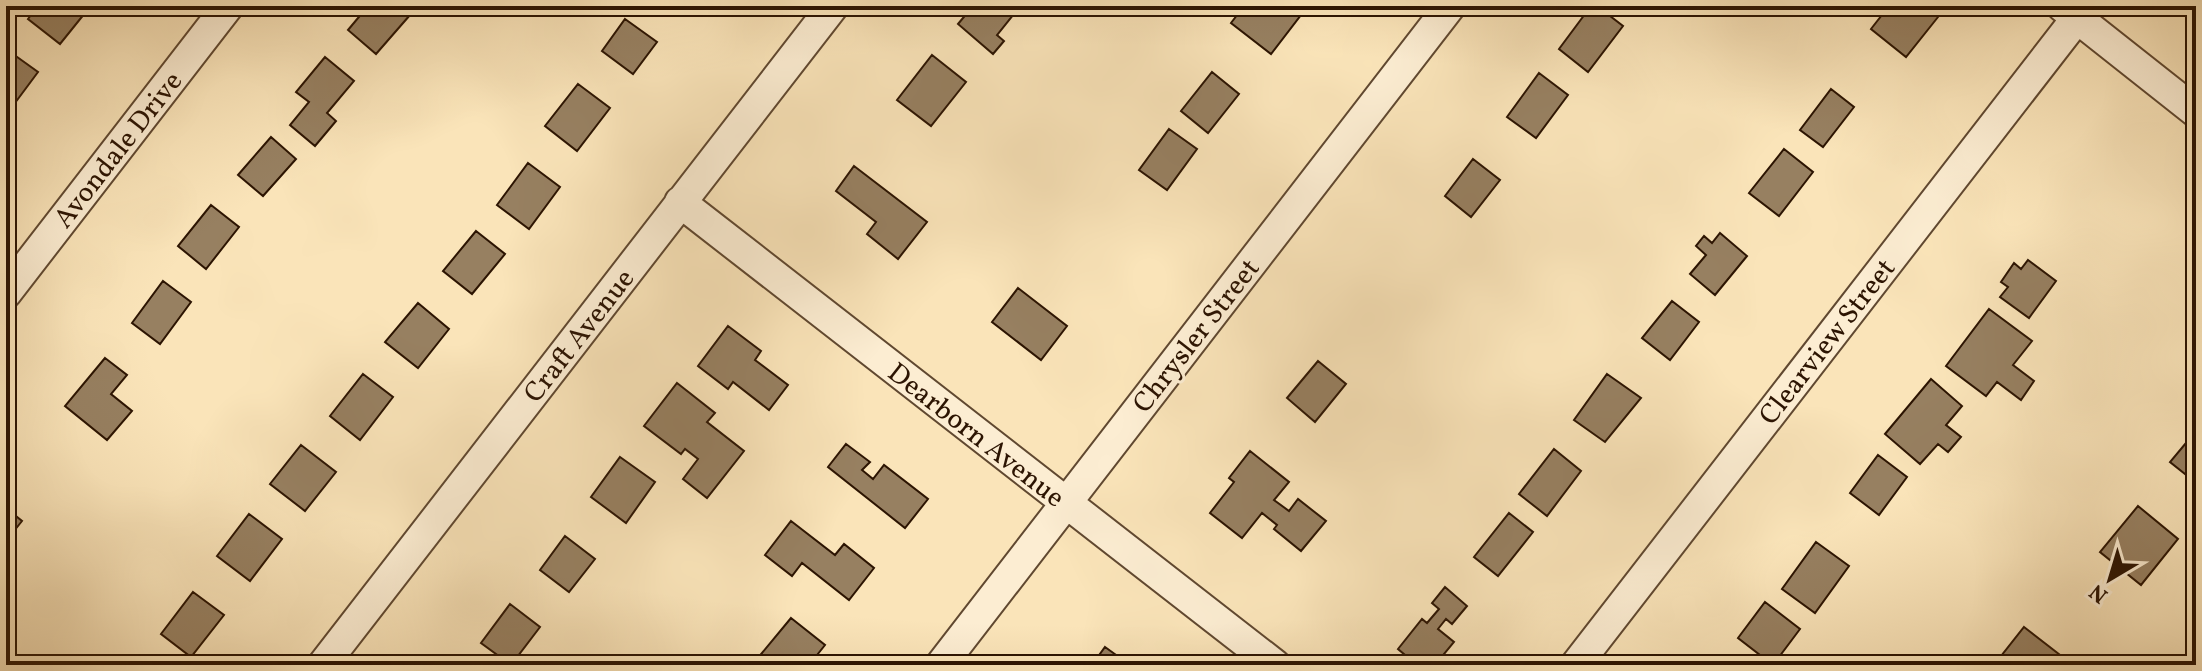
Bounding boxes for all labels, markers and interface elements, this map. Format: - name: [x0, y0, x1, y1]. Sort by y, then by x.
- street label: Avondale Drive: [45, 64, 193, 237]
- street label: Chrysler Street: [1124, 251, 1270, 422]
- street label: Clearview Street: [1751, 251, 1905, 434]
- street label: Craft Avenue: [515, 261, 645, 412]
- street label: Dearborn Avenue: [879, 354, 1072, 518]
- north arrow: [2070, 539, 2150, 619]
- text: N: [2083, 576, 2115, 610]

